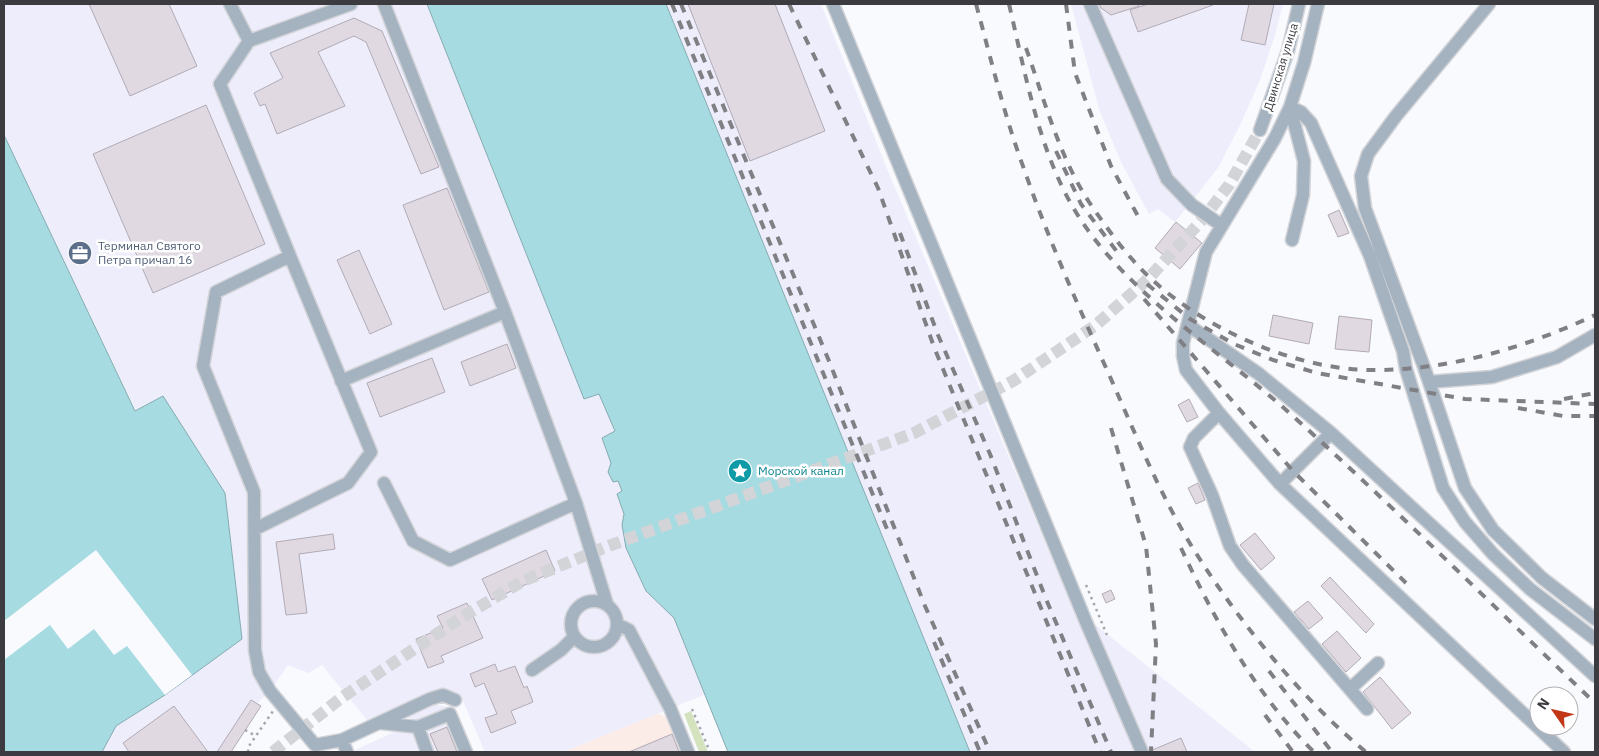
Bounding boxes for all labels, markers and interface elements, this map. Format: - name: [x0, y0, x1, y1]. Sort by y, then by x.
- street label: Двинская улица: [1260, 21, 1301, 113]
- place label: Терминал Святого Петра причал 16: [98, 238, 201, 267]
- office icon: Терминал Святого Петра причал 16: [67, 240, 93, 266]
- place icon: Морской канал: [727, 458, 753, 484]
- place label: Морской канал: [758, 463, 844, 478]
- north arrow: [1529, 686, 1579, 736]
- text: N: [1533, 694, 1554, 713]

